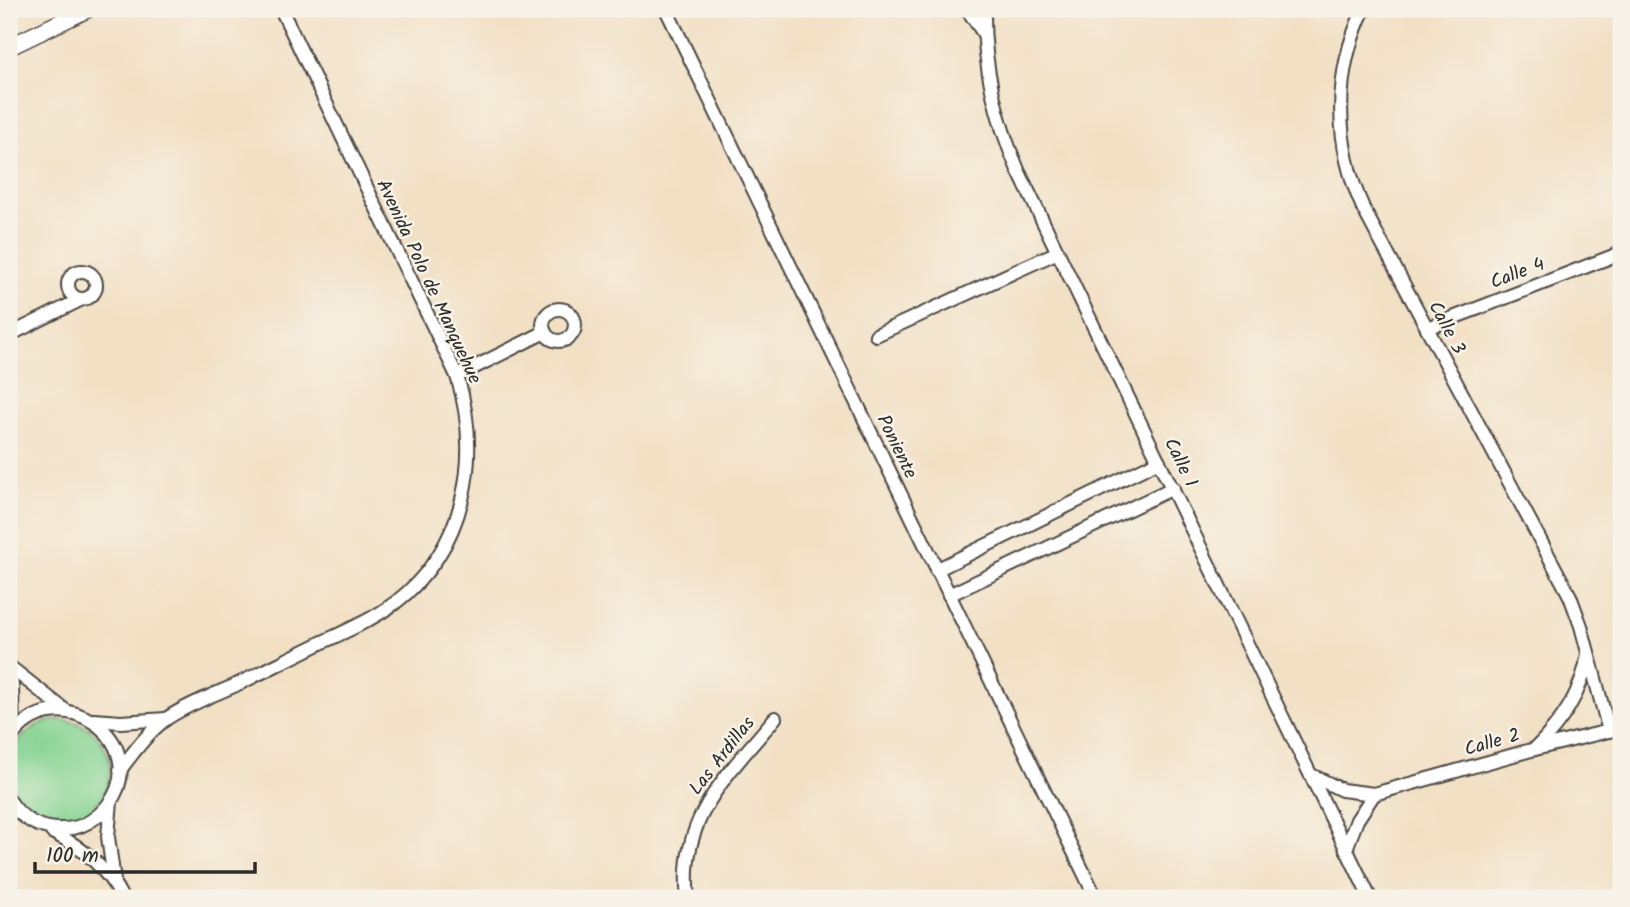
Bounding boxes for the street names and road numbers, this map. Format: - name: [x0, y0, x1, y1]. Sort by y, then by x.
- street label: Avenida Polo de Manquehue: [368, 175, 489, 390]
- street label: Calle 4: [1486, 250, 1549, 298]
- street label: Calle 3: [1420, 296, 1473, 360]
- street label: Poniente: [868, 410, 925, 484]
- street label: Calle 1: [1155, 433, 1205, 493]
- street label: Las Ardillas: [682, 710, 763, 802]
- street label: Calle 2: [1461, 721, 1524, 765]

